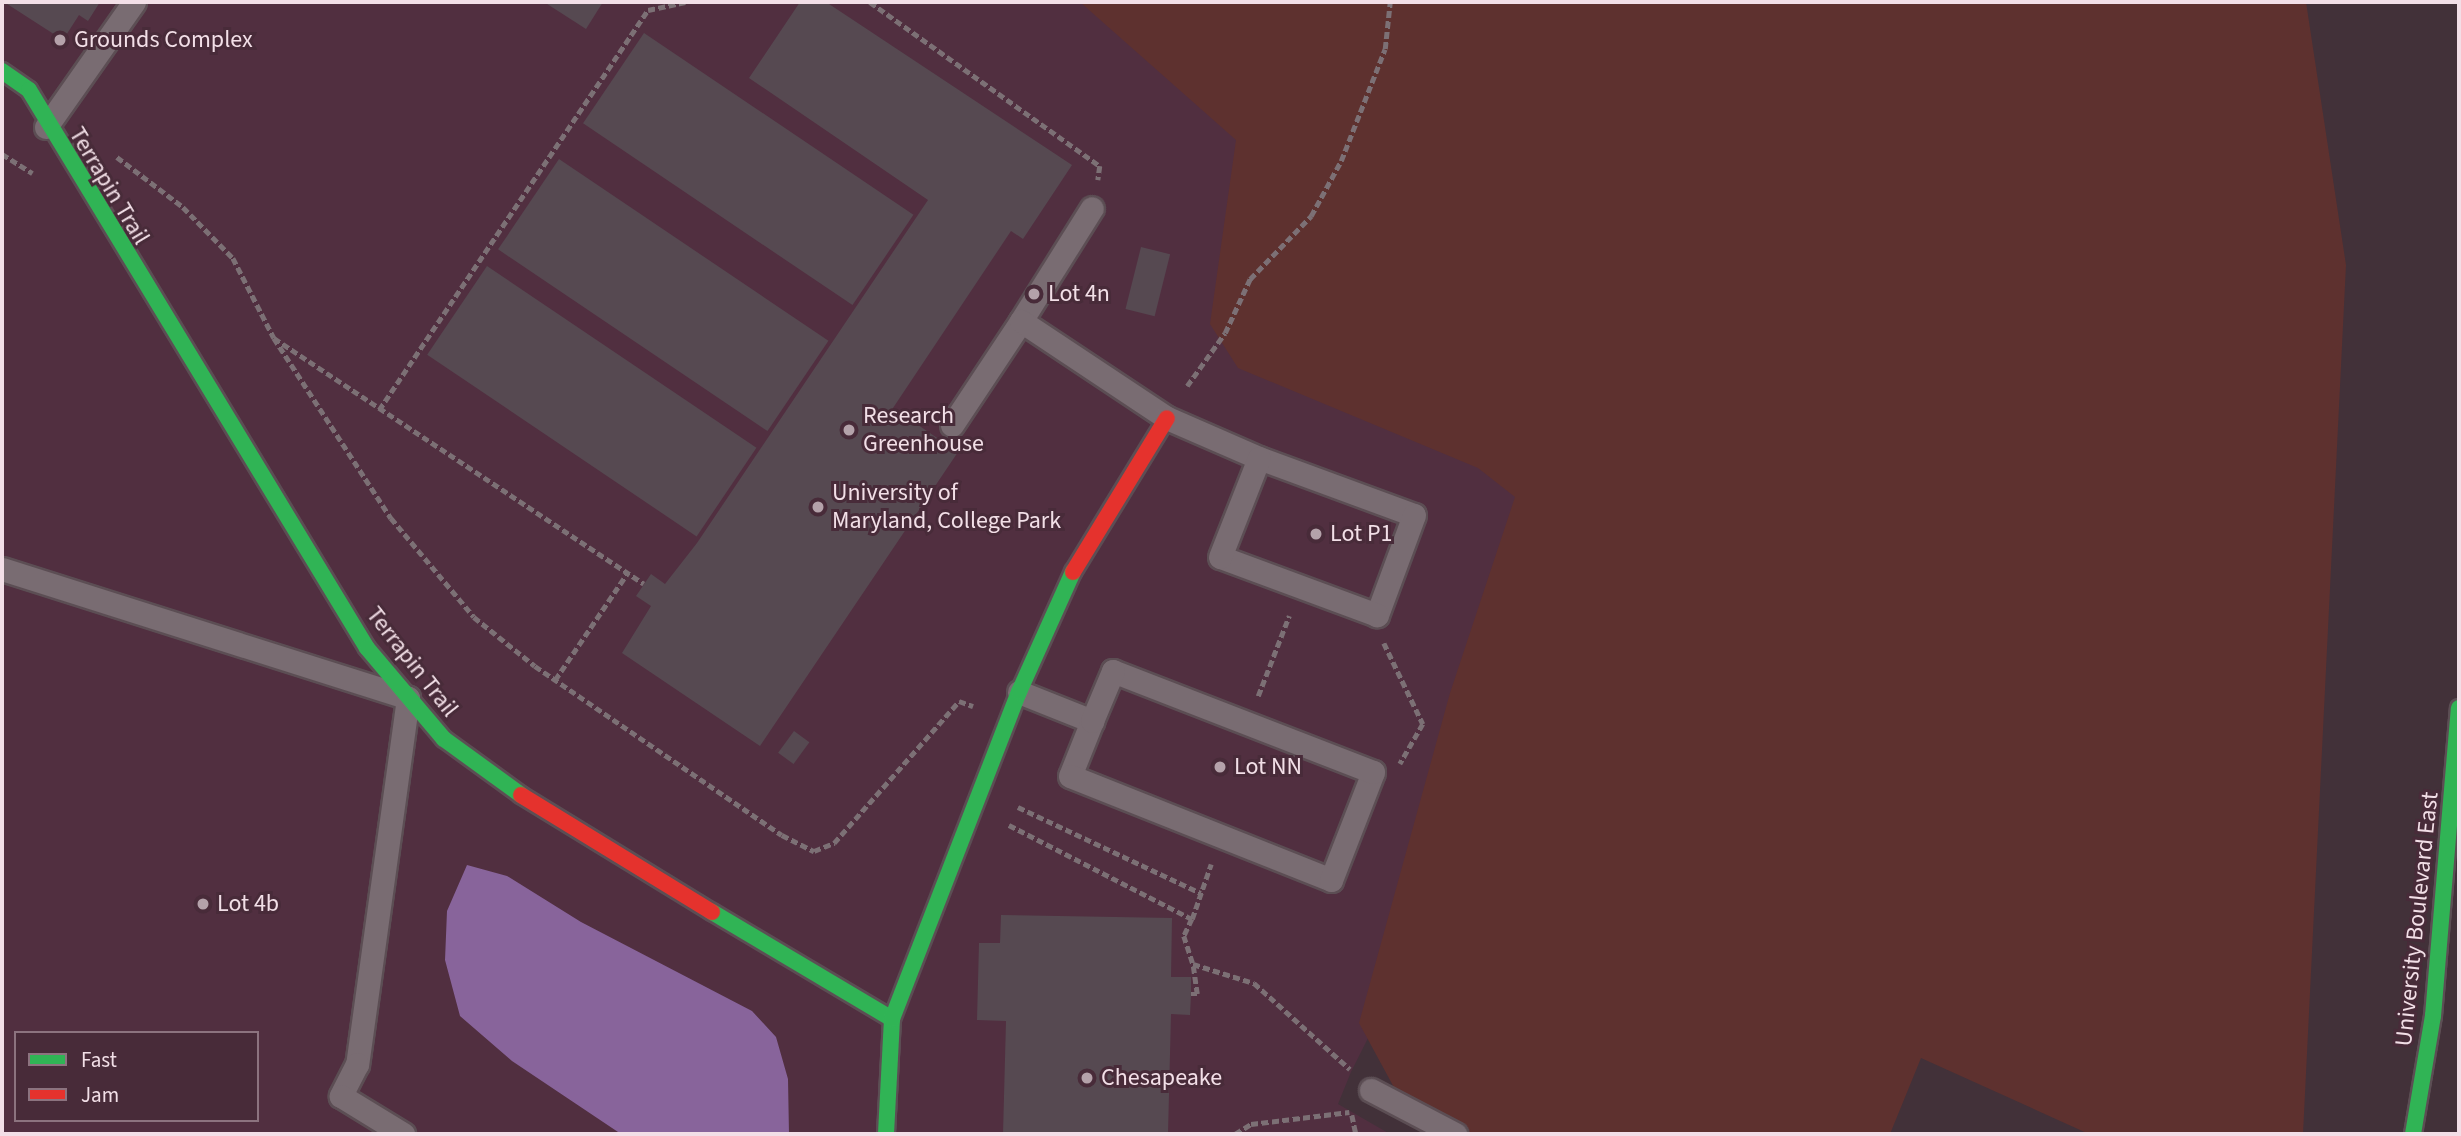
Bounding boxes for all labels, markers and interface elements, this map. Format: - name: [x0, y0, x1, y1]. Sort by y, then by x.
- place label: Grounds Complex: [74, 26, 253, 54]
- marker: Grounds Complex: [52, 32, 68, 48]
- street label: Terrapin Trail: [63, 122, 155, 250]
- place label: Lot 4n: [1048, 280, 1110, 308]
- marker: Lot 4n: [1026, 286, 1042, 302]
- place label: Research Greenhouse: [863, 402, 984, 458]
- marker: Research Greenhouse: [841, 422, 857, 438]
- place label: University of Maryland, College Park: [832, 479, 1061, 535]
- marker: University of Maryland, College Park: [810, 499, 826, 515]
- place label: Lot P1: [1330, 520, 1392, 548]
- marker: Lot P1: [1308, 526, 1324, 542]
- street label: Terrapin Trail: [360, 601, 464, 723]
- place label: Lot NN: [1234, 753, 1302, 781]
- marker: Lot NN: [1212, 759, 1228, 775]
- street label: University Boulevard East: [2389, 790, 2445, 1048]
- place label: Lot 4b: [217, 890, 279, 918]
- marker: Lot 4b: [195, 896, 211, 912]
- legend: [14, 1031, 259, 1122]
- text: Fast: [81, 1045, 117, 1075]
- place label: Chesapeake: [1101, 1064, 1222, 1092]
- marker: Chesapeake: [1079, 1070, 1095, 1086]
- text: Jam: [81, 1080, 119, 1110]

